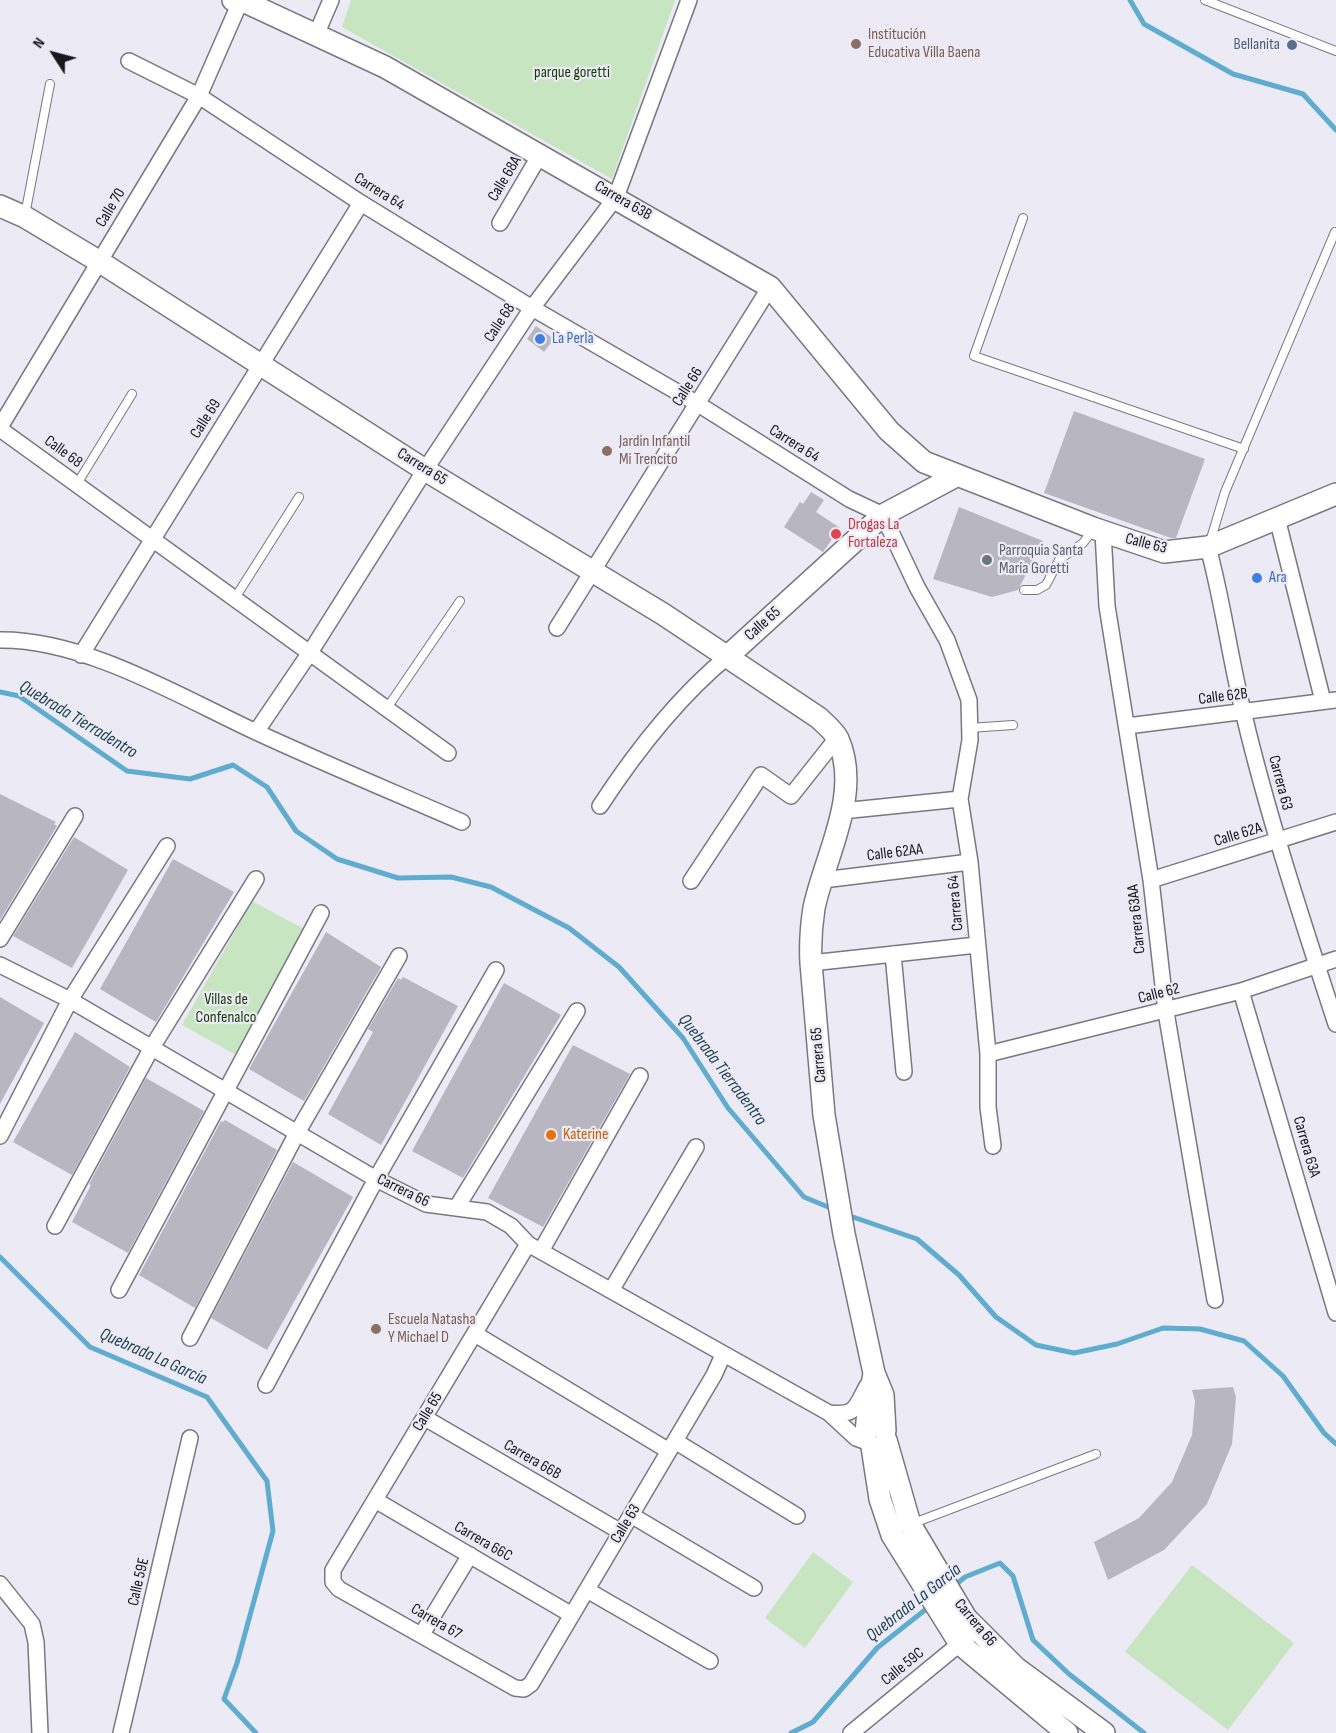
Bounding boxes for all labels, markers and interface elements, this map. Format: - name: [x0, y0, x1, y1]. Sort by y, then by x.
- north arrow: [24, 24, 84, 84]
- place label: Institución Educativa Villa Baena: [868, 25, 980, 63]
- text: N: [29, 34, 49, 52]
- place label: Bellanita: [1234, 35, 1280, 55]
- marker: Institución Educativa Villa Baena: [849, 37, 863, 51]
- marker: Bellanita: [1285, 38, 1299, 52]
- park label: parque goretti: [534, 63, 610, 83]
- street label: Calle 68A: [484, 153, 526, 205]
- street label: Carrera 64: [350, 169, 408, 215]
- street label: Carrera 63B: [591, 177, 655, 225]
- street label: Calle 70: [92, 185, 130, 231]
- street label: Calle 68: [480, 300, 520, 346]
- place label: La Perla: [552, 329, 594, 349]
- marker: La Perla: [533, 332, 547, 346]
- street label: Calle 66: [669, 364, 707, 410]
- street label: Calle 69: [187, 396, 225, 442]
- street label: Carrera 64: [765, 421, 823, 467]
- street label: Calle 68: [40, 432, 86, 472]
- place label: Jardin Infantil Mi Trencito: [619, 432, 690, 470]
- street label: Carrera 65: [393, 444, 451, 490]
- marker: Jardin Infantil Mi Trencito: [600, 444, 614, 458]
- place label: Drogas La Fortaleza: [848, 515, 900, 553]
- marker: Drogas La Fortaleza: [829, 527, 843, 541]
- street label: Calle 63: [1123, 530, 1169, 558]
- place label: Parroquia Santa María Goretti: [999, 541, 1083, 579]
- marker: Parroquia Santa María Goretti: [980, 553, 994, 567]
- place label: Ara: [1269, 568, 1287, 588]
- marker: Ara: [1250, 571, 1264, 585]
- street label: Calle 65: [741, 603, 785, 645]
- water label: Quebrada Tierradentro: [15, 676, 141, 764]
- street label: Calle 62B: [1197, 684, 1249, 710]
- street label: Carrera 63: [1264, 754, 1296, 812]
- street label: Calle 62A: [1212, 819, 1264, 851]
- street label: Calle 62AA: [866, 840, 924, 866]
- street label: Carrera 64: [944, 874, 968, 932]
- street label: Carrera 63AA: [1124, 883, 1150, 955]
- street label: Calle 62: [1136, 980, 1182, 1008]
- park label: Villas de Confenalco: [196, 990, 256, 1028]
- water label: Quebrada Tierradentro: [673, 1010, 771, 1130]
- street label: Carrera 65: [807, 1027, 831, 1083]
- street label: Carrera 63A: [1288, 1114, 1324, 1180]
- place label: Katerine: [563, 1125, 608, 1145]
- marker: Katerine: [544, 1128, 558, 1142]
- street label: Carrera 66: [374, 1170, 432, 1212]
- place label: Escuela Natasha Y Michael D: [388, 1310, 476, 1348]
- marker: Escuela Natasha Y Michael D: [369, 1322, 383, 1336]
- water label: Quebrada La García: [96, 1324, 210, 1390]
- street label: Calle 65: [409, 1389, 447, 1435]
- street label: Carrera 66B: [500, 1436, 564, 1484]
- street label: Calle 63: [607, 1501, 645, 1547]
- street label: Carrera 66C: [451, 1518, 515, 1566]
- street label: Calle 59E: [124, 1556, 154, 1608]
- water label: Quebrada La García: [862, 1559, 966, 1647]
- street label: Carrera 66: [950, 1595, 1000, 1651]
- street label: Carrera 67: [407, 1600, 465, 1644]
- street label: Calle 59C: [878, 1644, 928, 1690]

